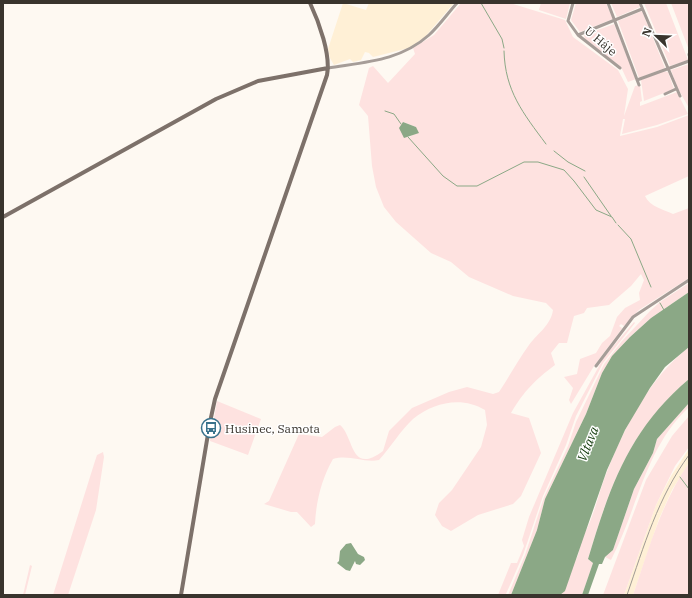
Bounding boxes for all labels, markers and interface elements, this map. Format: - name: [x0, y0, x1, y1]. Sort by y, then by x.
- north arrow: [636, 16, 676, 56]
- street label: U Háje: [582, 23, 620, 59]
- text: N: [639, 25, 655, 39]
- bus stop icon: Husinec, Samota: [200, 417, 222, 439]
- place label: Husinec, Samota: [225, 421, 321, 436]
- water label: Vltava: [573, 424, 603, 464]

